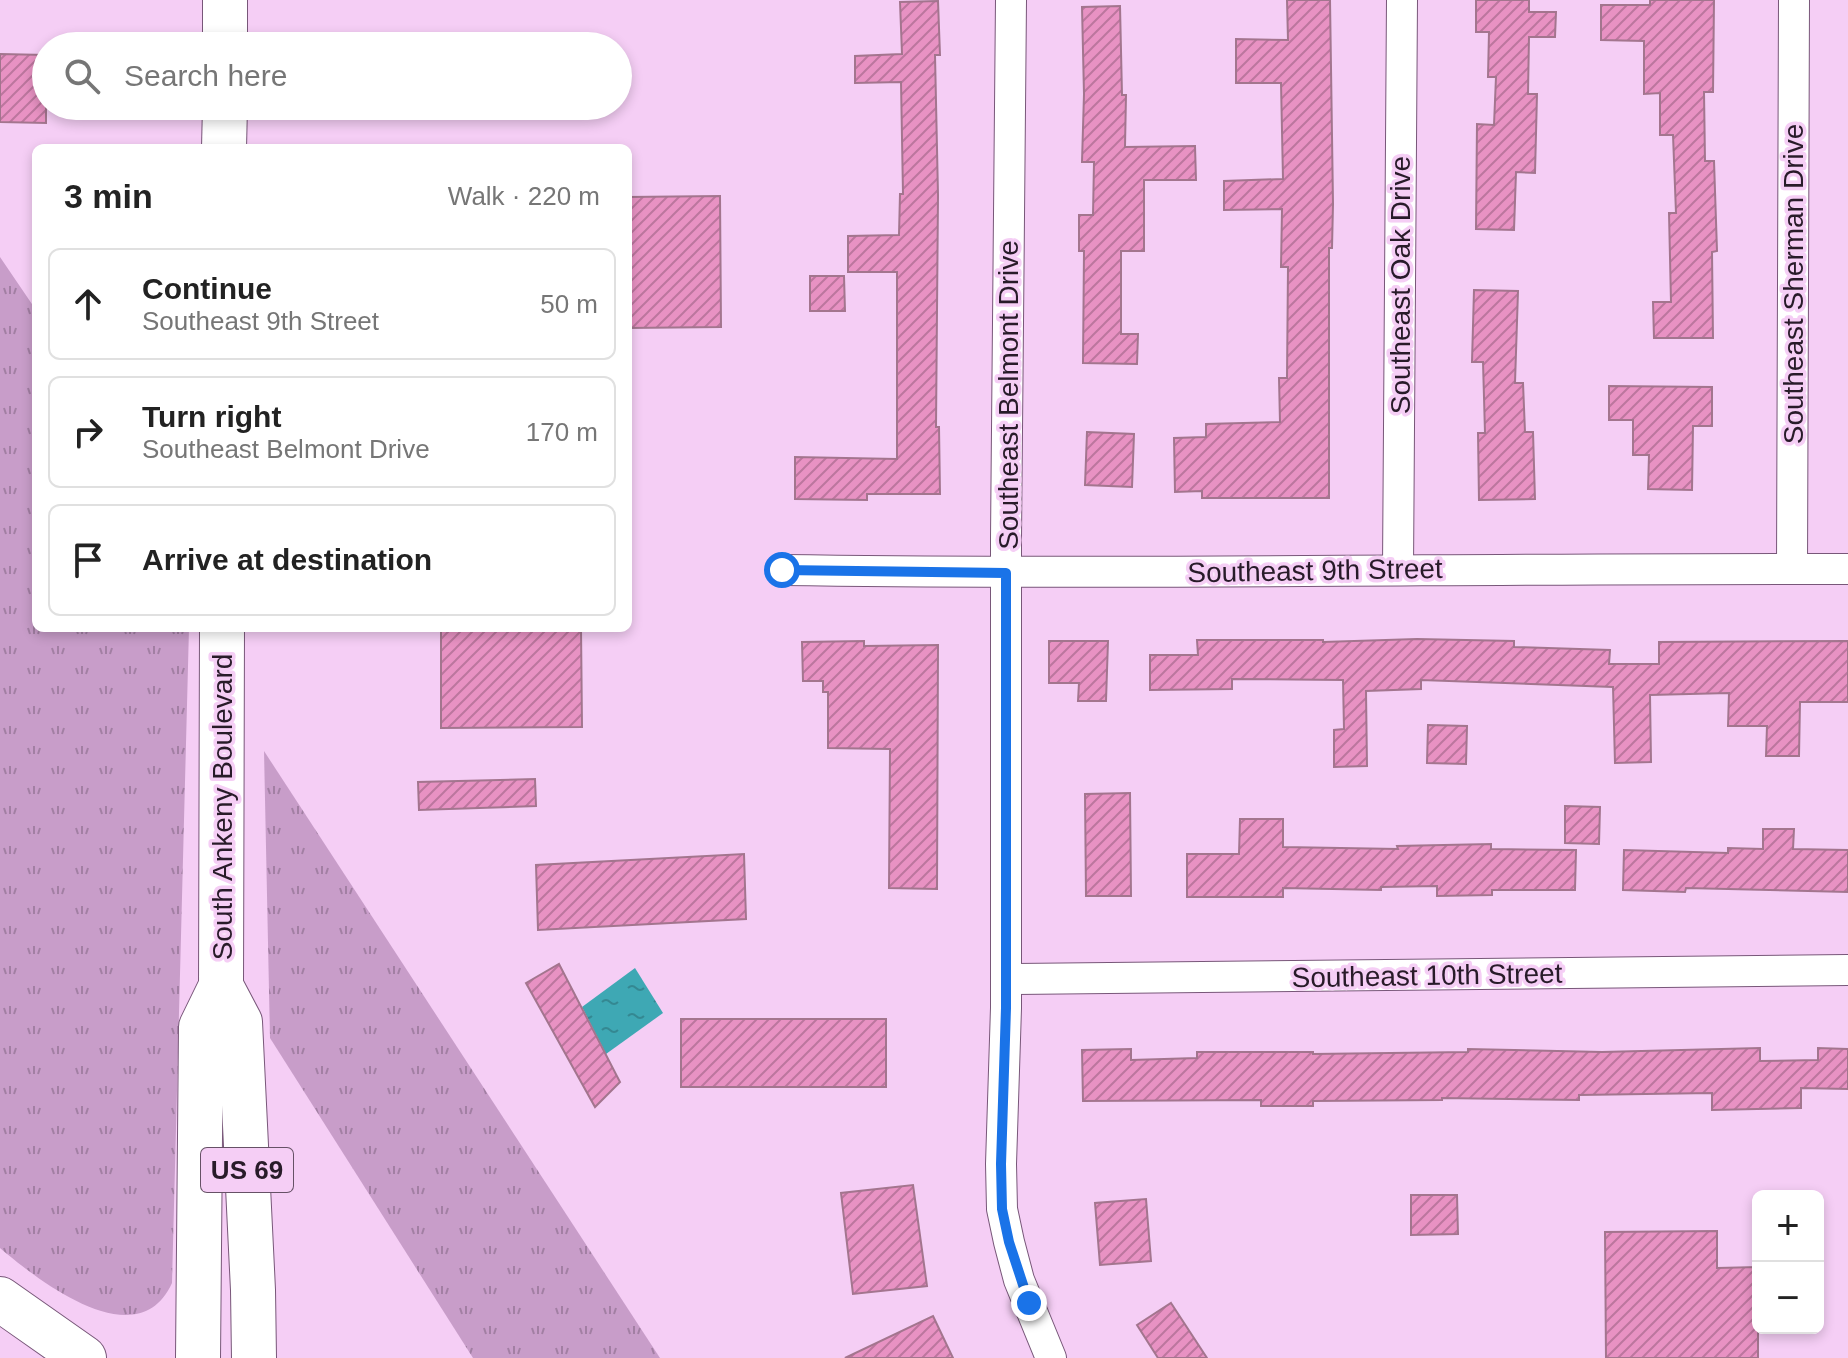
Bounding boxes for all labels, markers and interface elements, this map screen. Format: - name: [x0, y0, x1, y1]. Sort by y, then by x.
- search box: [32, 32, 632, 120]
- icon: search: [60, 54, 104, 98]
- text: Search here: [124, 59, 287, 92]
- street label: Southeast Sherman Drive: [1778, 124, 1809, 444]
- street label: Southeast Oak Drive: [1385, 156, 1416, 414]
- text: 3 min: [64, 177, 153, 215]
- text: Walk · 220 m: [448, 181, 600, 211]
- street label: Southeast Belmont Drive: [993, 240, 1024, 550]
- text: Continue: [142, 272, 272, 305]
- icon: ahead: [66, 282, 110, 326]
- text: 50 m: [540, 289, 598, 319]
- text: Southeast 9th Street: [142, 306, 379, 336]
- text: Turn right: [142, 400, 281, 433]
- icon: right: [66, 410, 110, 454]
- text: 170 m: [526, 417, 598, 447]
- text: Southeast Belmont Drive: [142, 434, 430, 464]
- icon: arrive: [66, 538, 110, 582]
- text: Arrive at destination: [142, 543, 432, 576]
- route start: [764, 552, 800, 588]
- street label: Southeast 9th Street: [1187, 553, 1443, 588]
- street label: South Ankeny Boulevard: [207, 654, 238, 960]
- street label: Southeast 10th Street: [1291, 958, 1563, 993]
- road number: US 69: [201, 1148, 293, 1192]
- map controls: [1752, 1190, 1824, 1334]
- button: +: [1752, 1190, 1824, 1262]
- button: −: [1752, 1262, 1824, 1334]
- route end: [1011, 1285, 1047, 1321]

